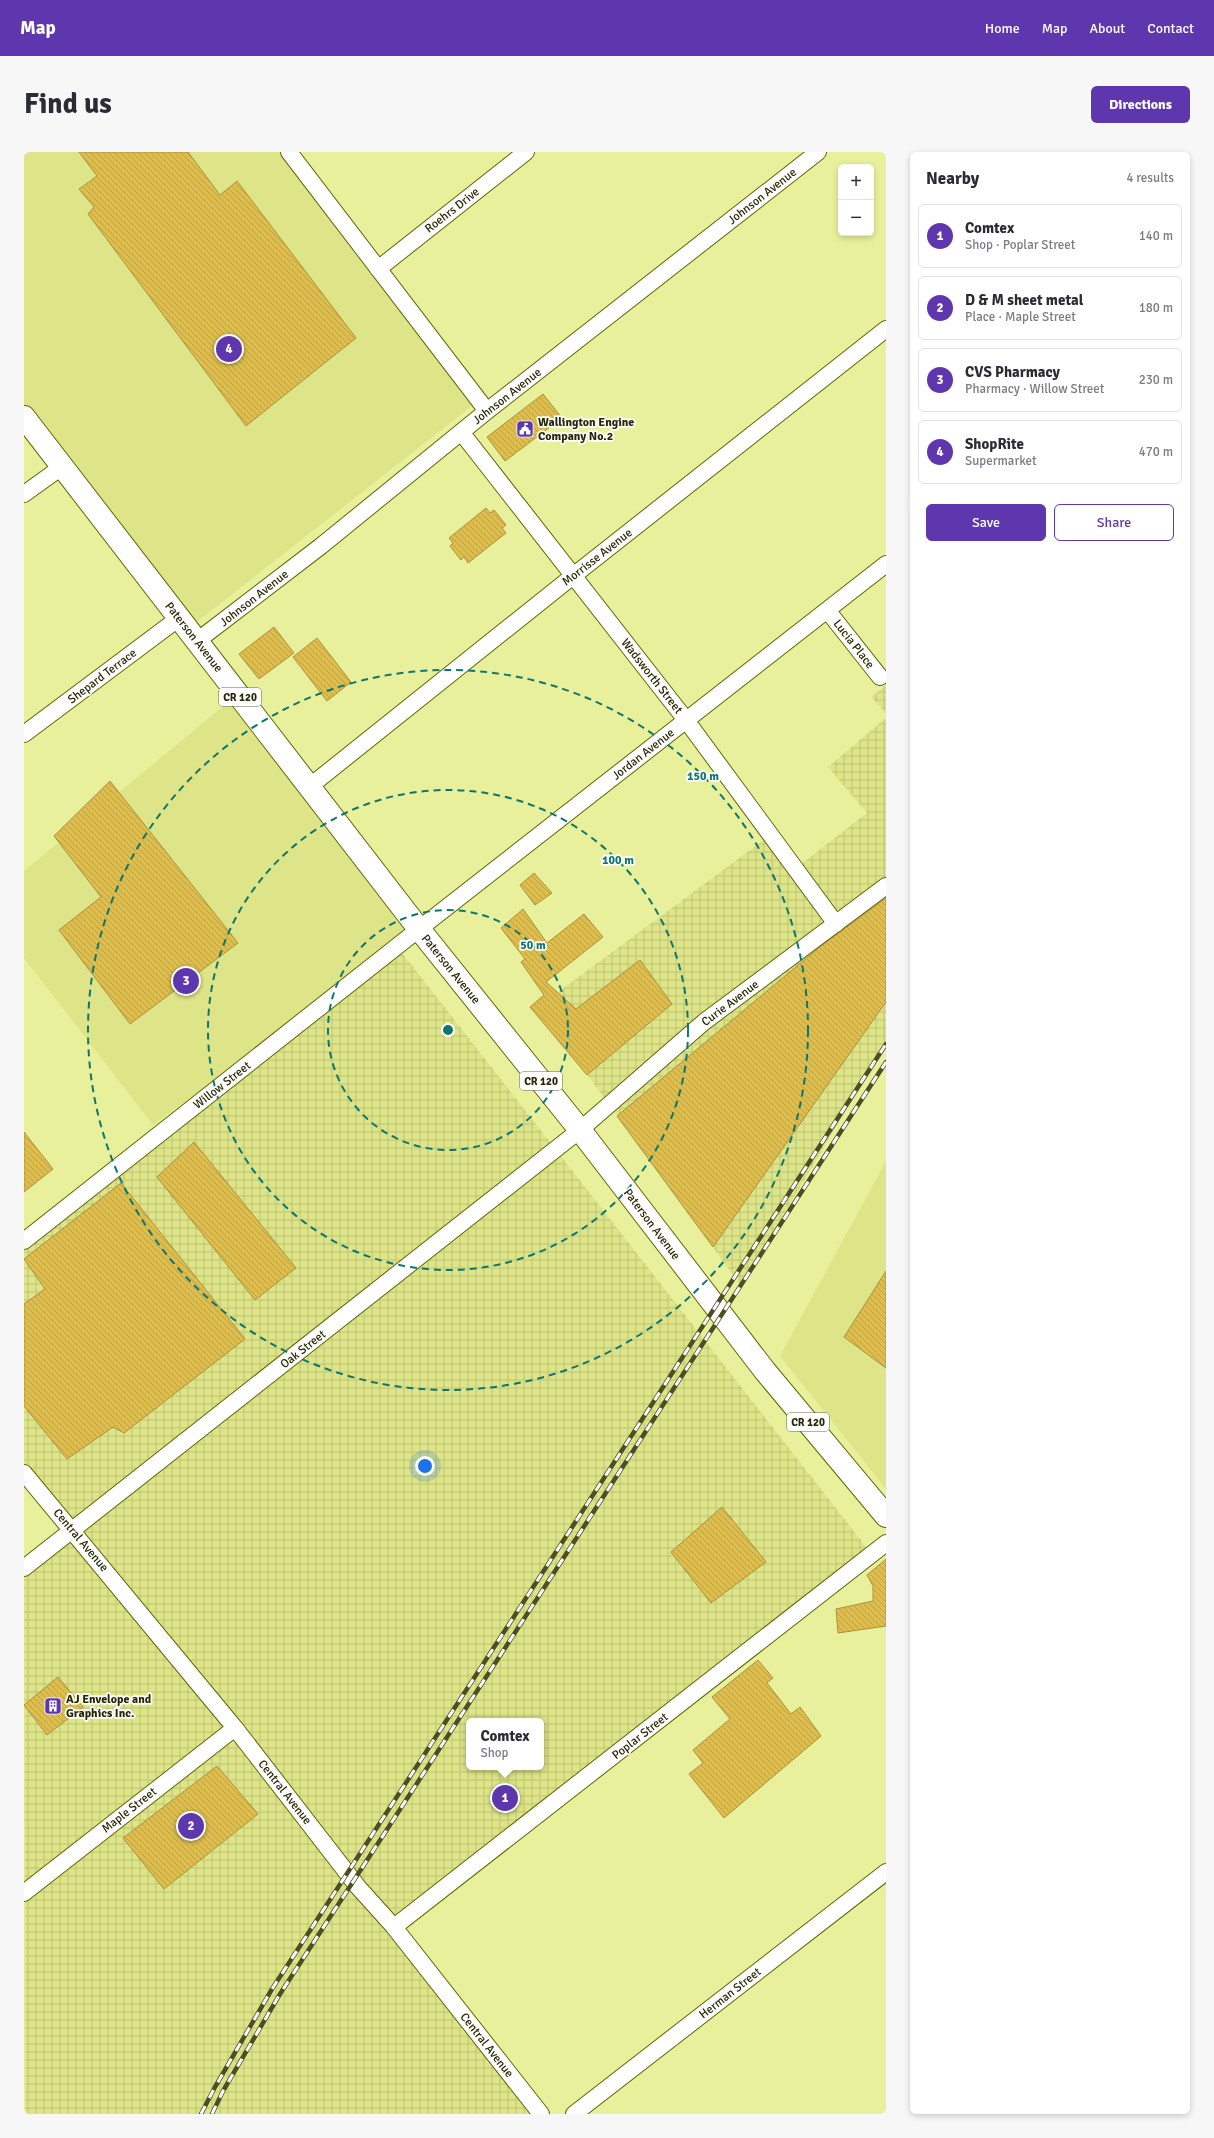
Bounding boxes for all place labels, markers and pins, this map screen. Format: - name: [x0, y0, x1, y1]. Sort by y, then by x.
- pin: 4: [216, 334, 242, 364]
- place label: Wallington Engine Company No.2: [538, 415, 634, 444]
- public building icon: Wallington Engine Company No.2: [515, 419, 535, 439]
- pin: 3: [173, 966, 199, 996]
- centre of rings: [441, 1023, 455, 1037]
- place label: AJ Envelope and Graphics Inc.: [66, 1692, 152, 1721]
- building icon: AJ Envelope and Graphics Inc.: [43, 1696, 63, 1716]
- pin: 1: [492, 1783, 518, 1813]
- pin: 2: [178, 1811, 204, 1841]

